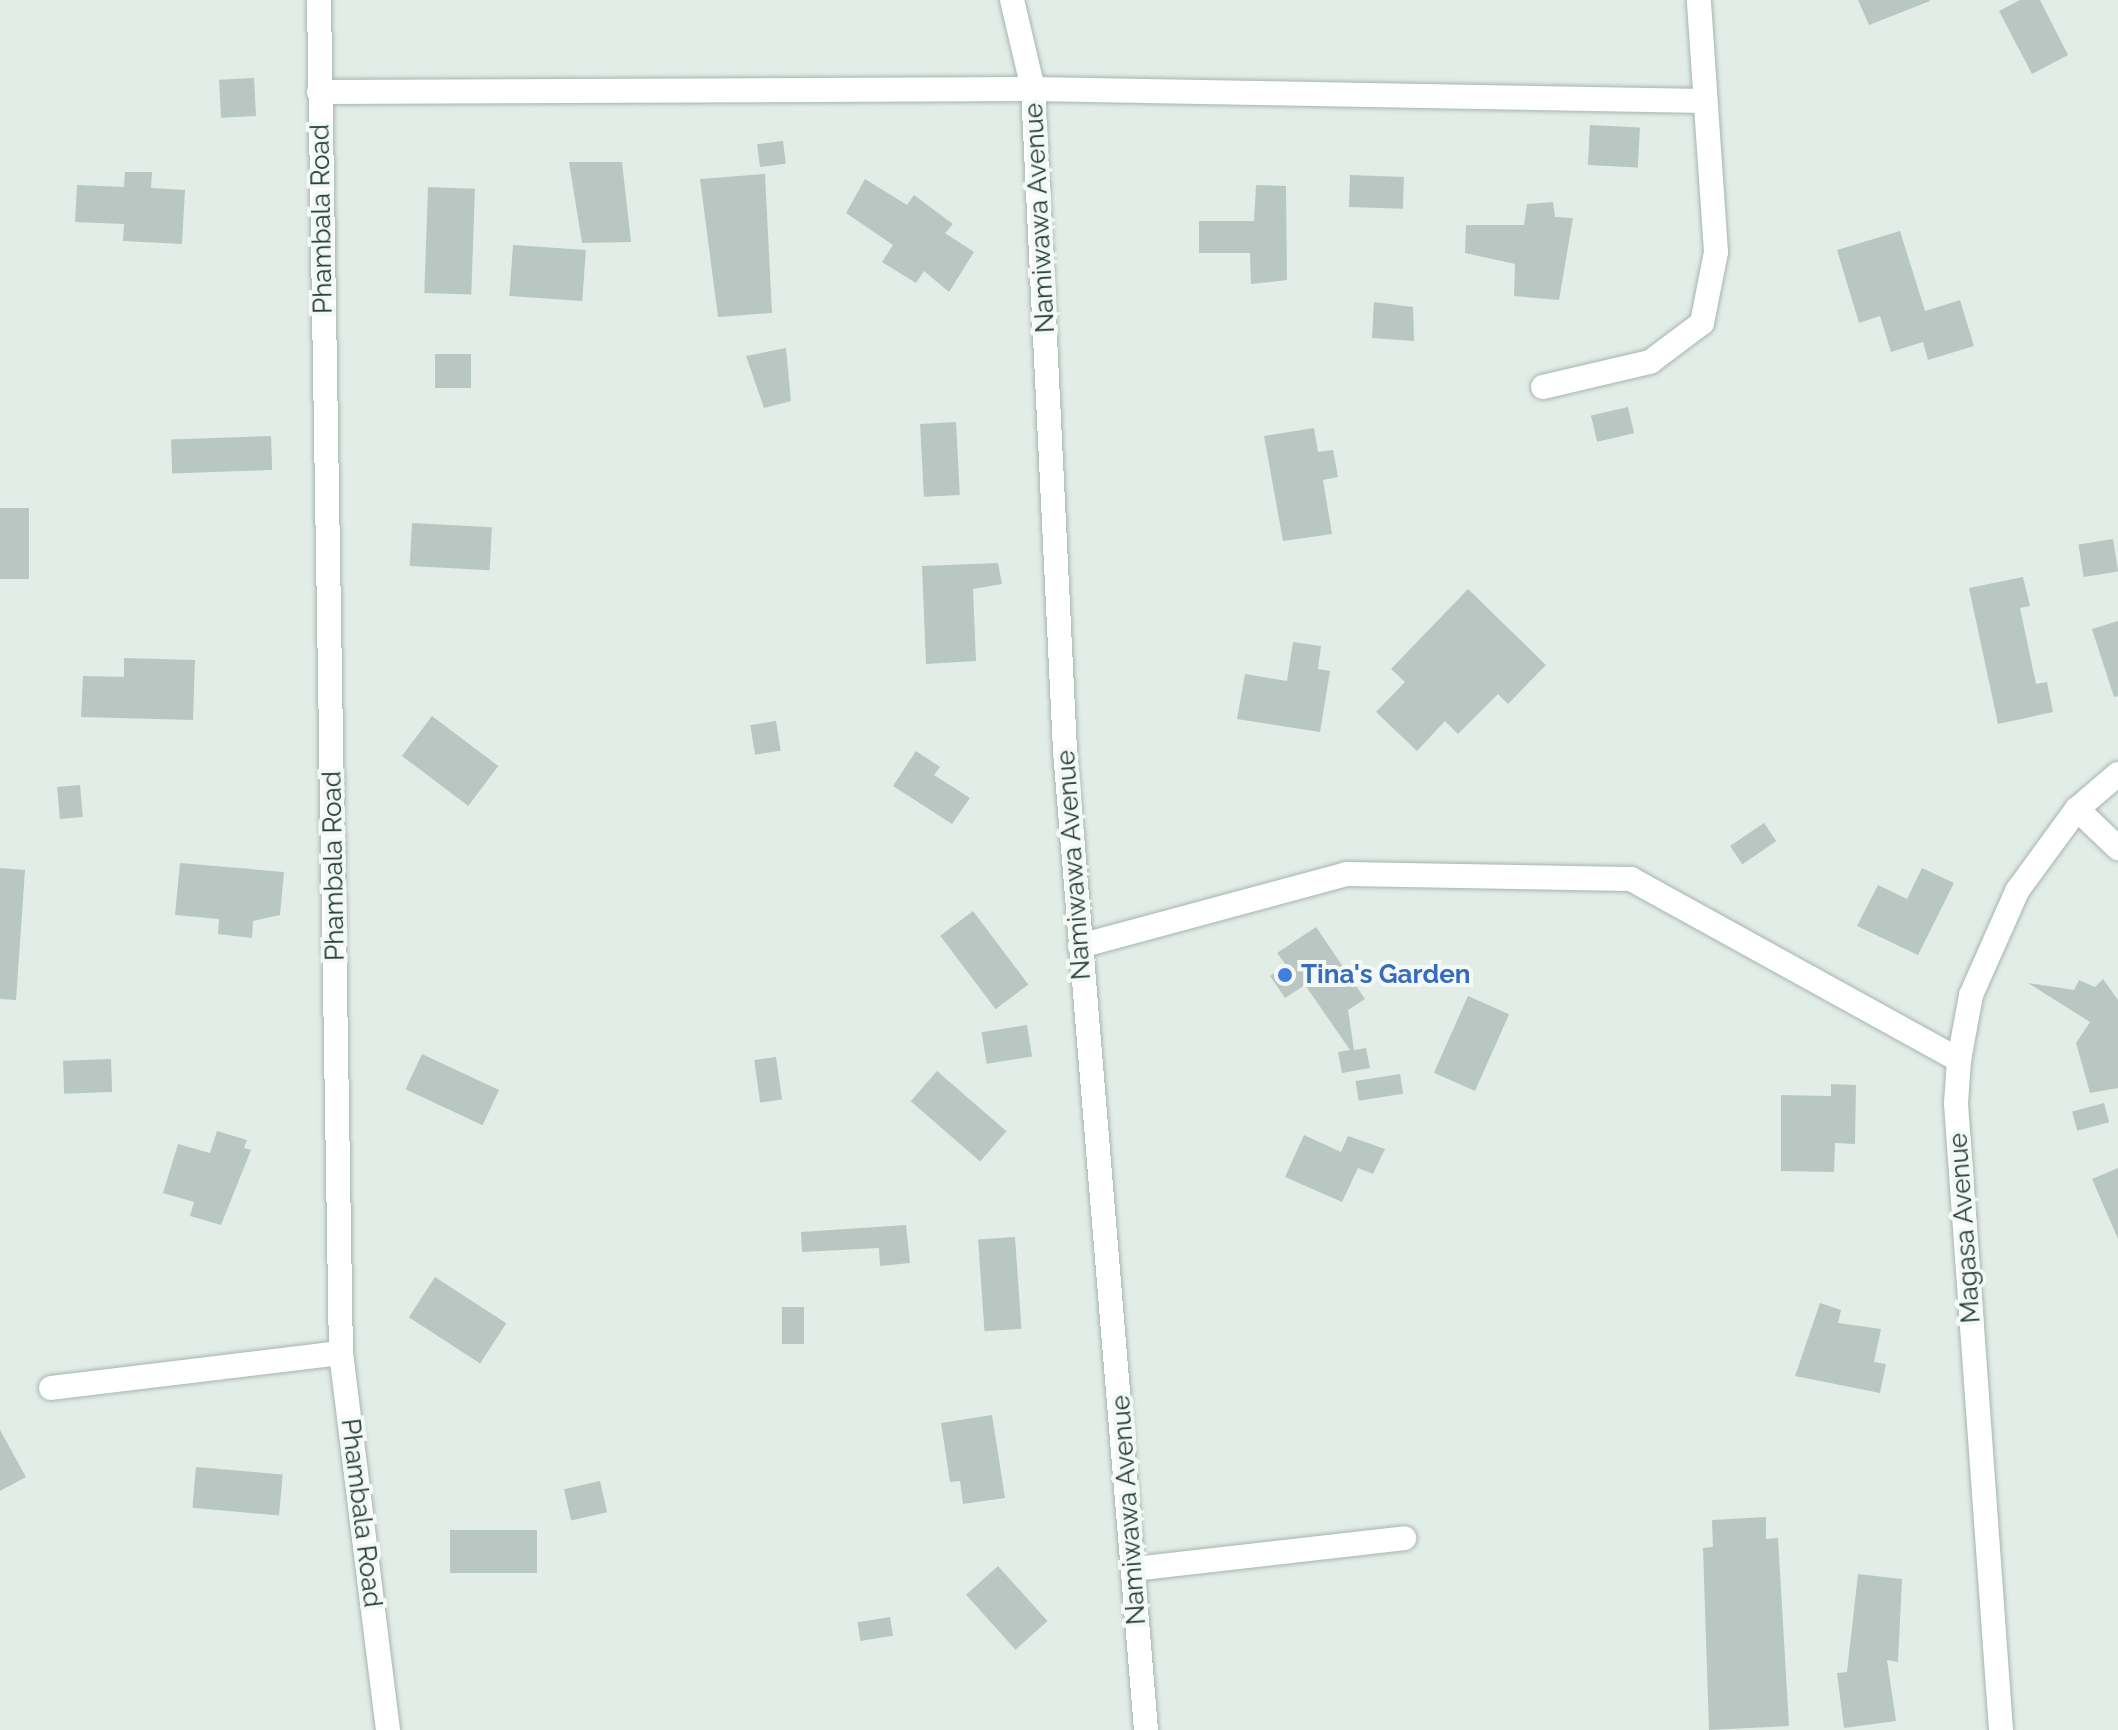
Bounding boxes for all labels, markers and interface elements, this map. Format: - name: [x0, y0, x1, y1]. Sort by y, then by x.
- street label: Namiwawa Avenue: [1018, 102, 1062, 334]
- street label: Phambala Road: [305, 124, 339, 314]
- street label: Namiwawa Avenue: [1050, 749, 1098, 981]
- street label: Phambala Road: [317, 771, 351, 961]
- place label: Tina's Garden: [1301, 959, 1471, 991]
- marker: Tina's Garden: [1276, 966, 1294, 984]
- street label: Magasa Avenue: [1943, 1131, 1987, 1325]
- street label: Namiwawa Avenue: [1105, 1394, 1153, 1626]
- street label: Phambala Road: [334, 1417, 388, 1609]

